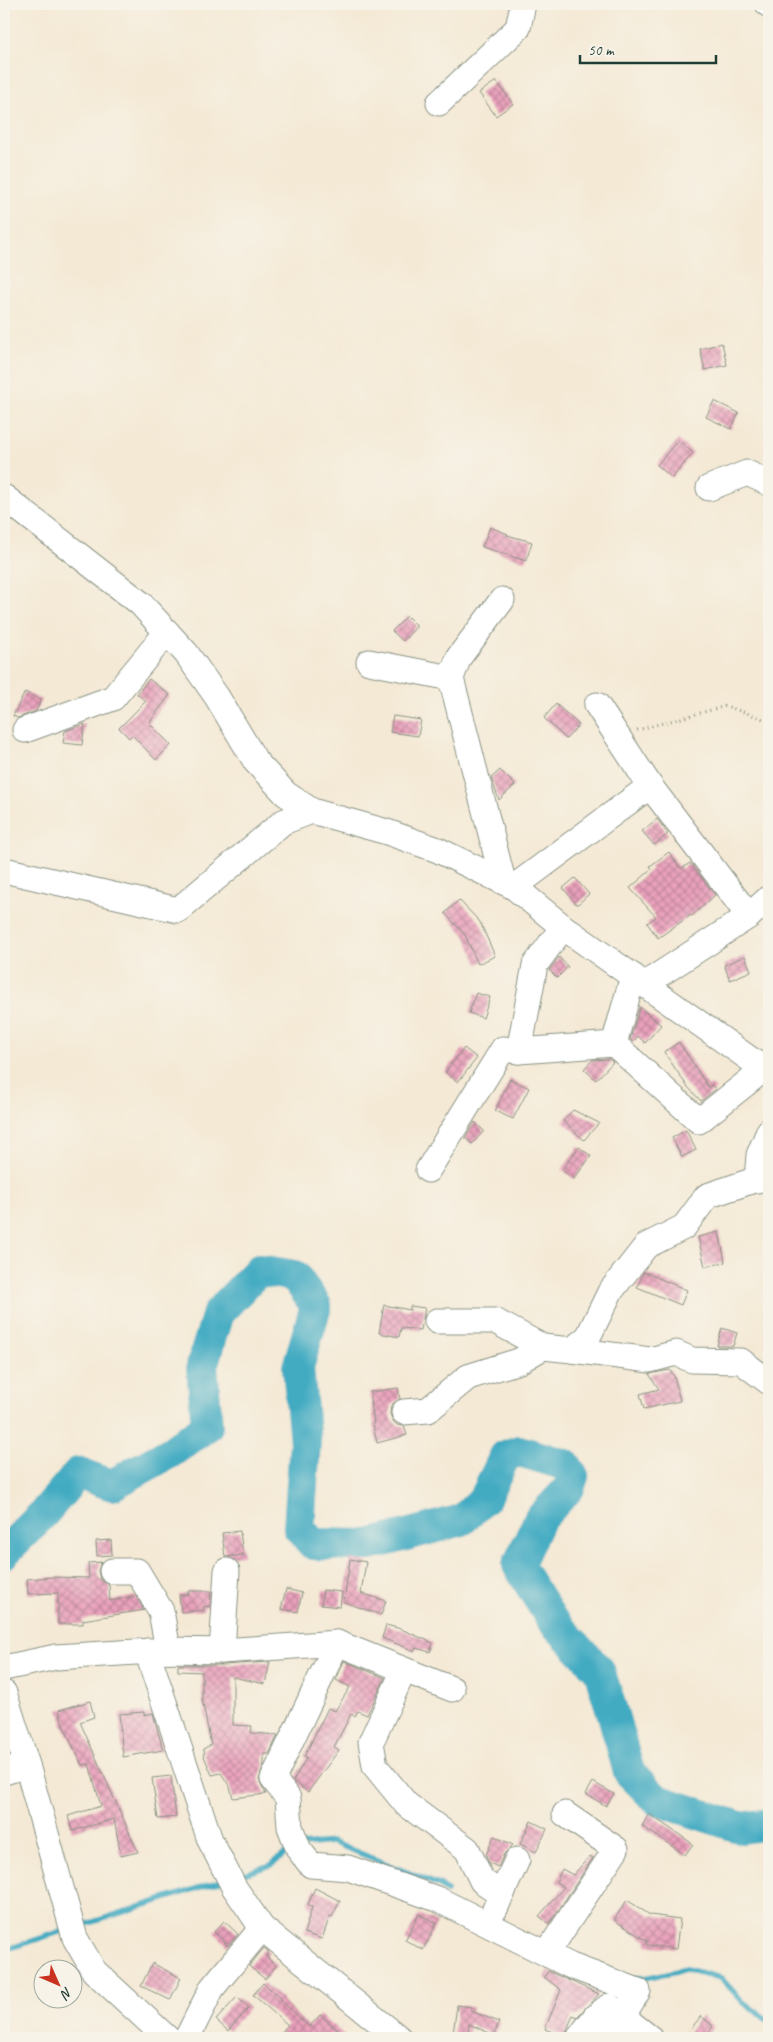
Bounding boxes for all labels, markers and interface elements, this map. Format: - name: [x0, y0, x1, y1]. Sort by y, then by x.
- scale bar: [580, 32, 717, 64]
- text: 50 m: [588, 41, 615, 60]
- north arrow: [32, 1960, 82, 2010]
- text: N: [56, 1984, 76, 2004]

